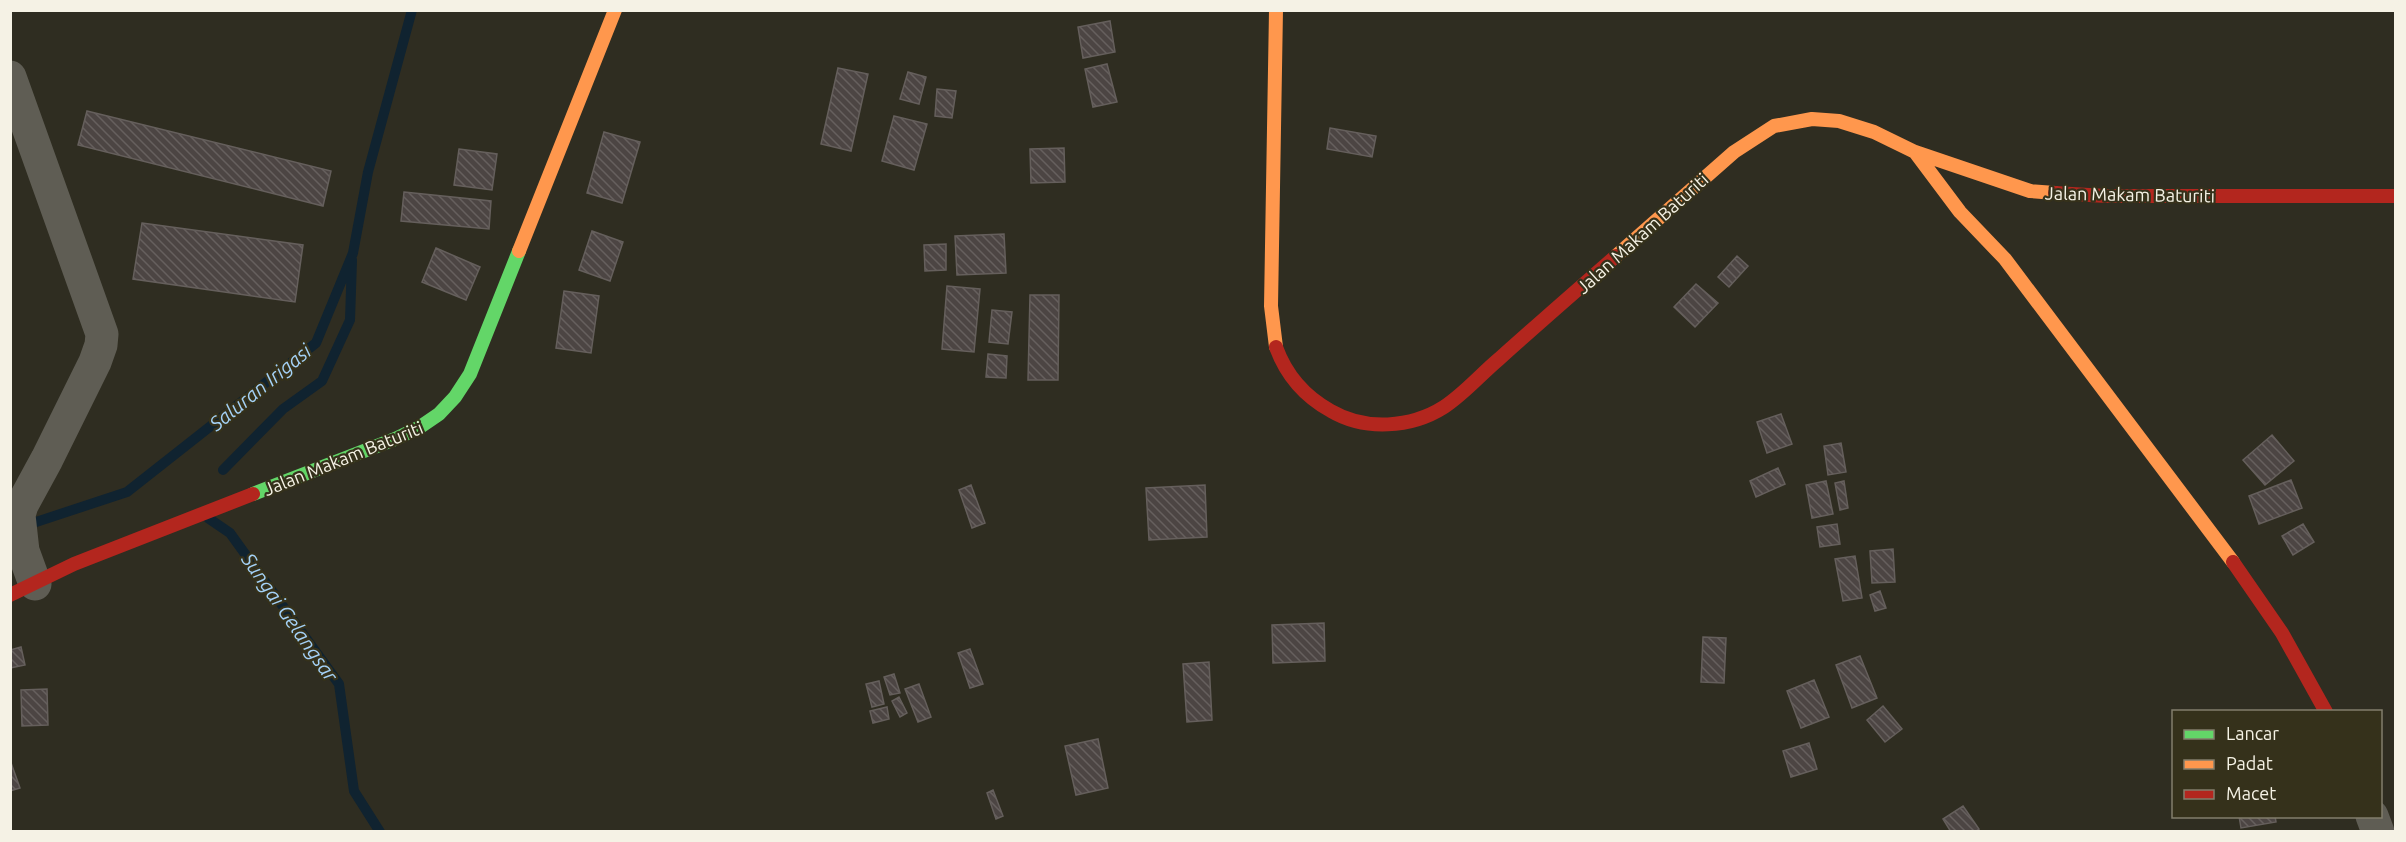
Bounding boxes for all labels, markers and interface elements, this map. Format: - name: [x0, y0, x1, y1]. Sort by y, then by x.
- street label: Jalan Makam Baturiti: [1572, 169, 1712, 297]
- street label: Jalan Makam Baturiti: [2045, 183, 2215, 205]
- water label: Saluran Irigasi: [204, 338, 316, 436]
- street label: Jalan Makam Baturiti: [260, 417, 426, 499]
- water label: Sungai Gelangsar: [237, 548, 344, 687]
- legend: [2172, 710, 2382, 818]
- text: Lancar: [2226, 723, 2279, 743]
- text: Padat: [2226, 753, 2273, 773]
- text: Macet: [2226, 783, 2276, 803]

